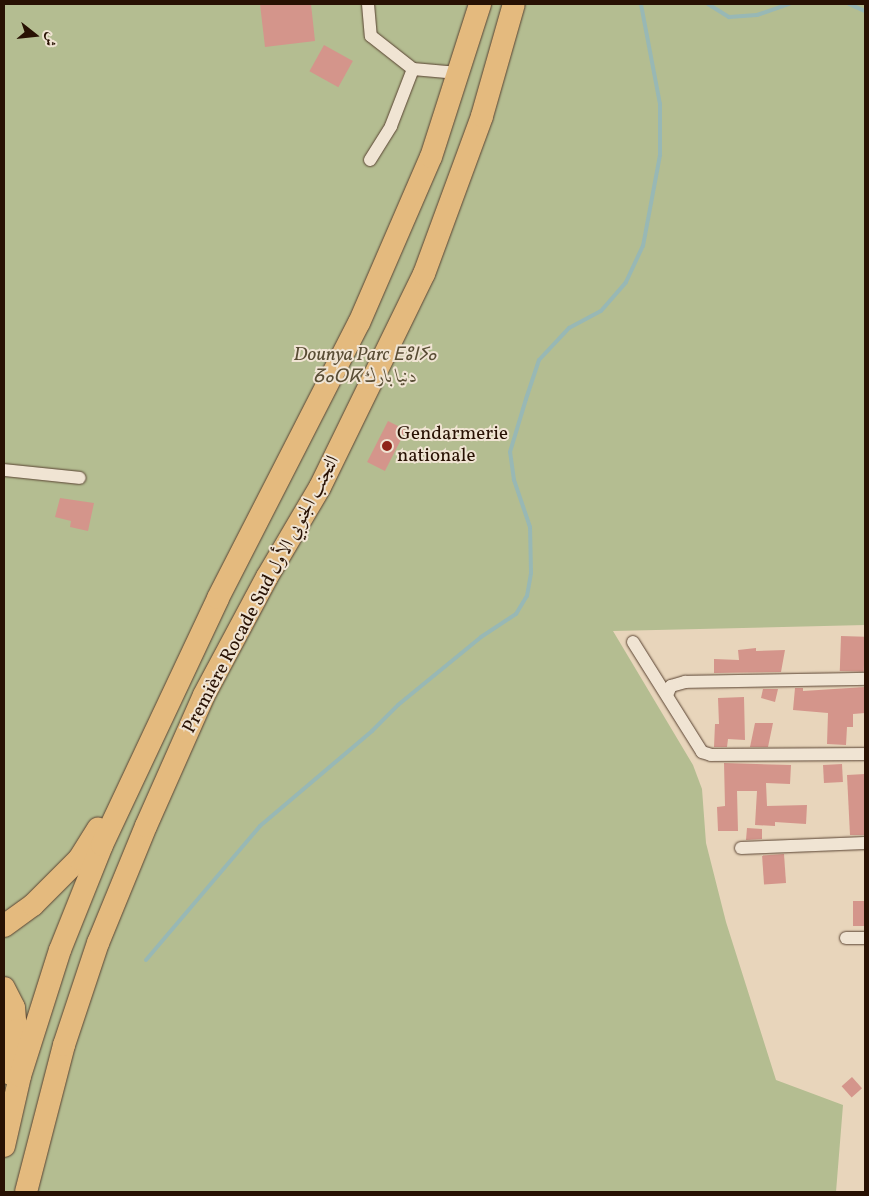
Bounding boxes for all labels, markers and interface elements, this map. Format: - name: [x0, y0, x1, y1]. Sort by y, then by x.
- north arrow: [10, 10, 60, 60]
- text: ش: [39, 30, 61, 49]
- park label: Dounya Parc ⴹⵓⵏⵢⴰ ⵒⴰⵔⴽ دنيا بارك: [294, 345, 436, 389]
- place label: Gendarmerie nationale: [397, 424, 508, 468]
- marker: Gendarmerie nationale: [381, 440, 393, 452]
- street label: Première Rocade Sud التجنب الجنوبي الأول: [179, 452, 345, 738]

